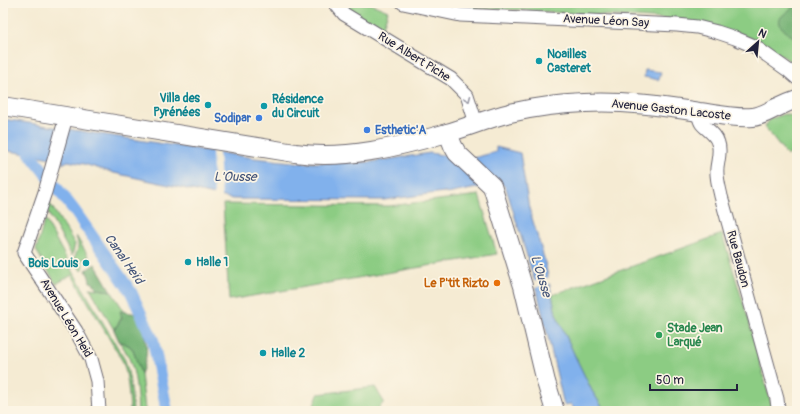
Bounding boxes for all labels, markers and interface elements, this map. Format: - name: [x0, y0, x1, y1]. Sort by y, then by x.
- street label: Avenue Léon Say: [563, 11, 649, 31]
- north arrow: [738, 22, 778, 62]
- text: N: [756, 26, 769, 41]
- street label: Rue Albert Piche: [375, 29, 453, 85]
- place label: Noailles Casteret: [547, 47, 592, 76]
- marker: Noailles Casteret: [534, 56, 544, 66]
- place label: Villa des Pyrénées: [153, 91, 201, 120]
- place label: Résidence du Circuit: [272, 92, 324, 121]
- one-way arrow: [463, 95, 471, 102]
- street label: Avenue Gaston Lacoste: [611, 96, 732, 124]
- marker: Villa des Pyrénées: [203, 100, 213, 110]
- marker: Résidence du Circuit: [259, 101, 269, 111]
- place label: Sodipar: [214, 111, 252, 126]
- marker: Sodipar: [254, 113, 264, 123]
- place label: Esthetic'A: [375, 123, 426, 138]
- marker: Esthetic'A: [362, 125, 372, 135]
- water label: L'Ousse: [214, 169, 258, 185]
- street label: Rue Baudon: [723, 229, 753, 289]
- water label: Canal Heïd: [101, 231, 148, 289]
- water label: L'Ousse: [527, 253, 555, 300]
- place label: Halle 1: [196, 255, 228, 270]
- place label: Bois Louis: [28, 256, 79, 271]
- marker: Halle 1: [183, 257, 193, 267]
- marker: Bois Louis: [81, 258, 91, 268]
- street label: Avenue Léon Heid: [37, 276, 96, 360]
- place label: Le P'tit Rizto: [424, 276, 490, 291]
- marker: Le P'tit Rizto: [492, 278, 502, 288]
- place label: Stade Jean Larqué: [667, 321, 723, 350]
- marker: Stade Jean Larqué: [654, 330, 664, 340]
- place label: Halle 2: [271, 346, 305, 361]
- marker: Halle 2: [258, 348, 268, 358]
- scale bar: [650, 366, 737, 392]
- text: 50 m: [656, 373, 684, 388]

